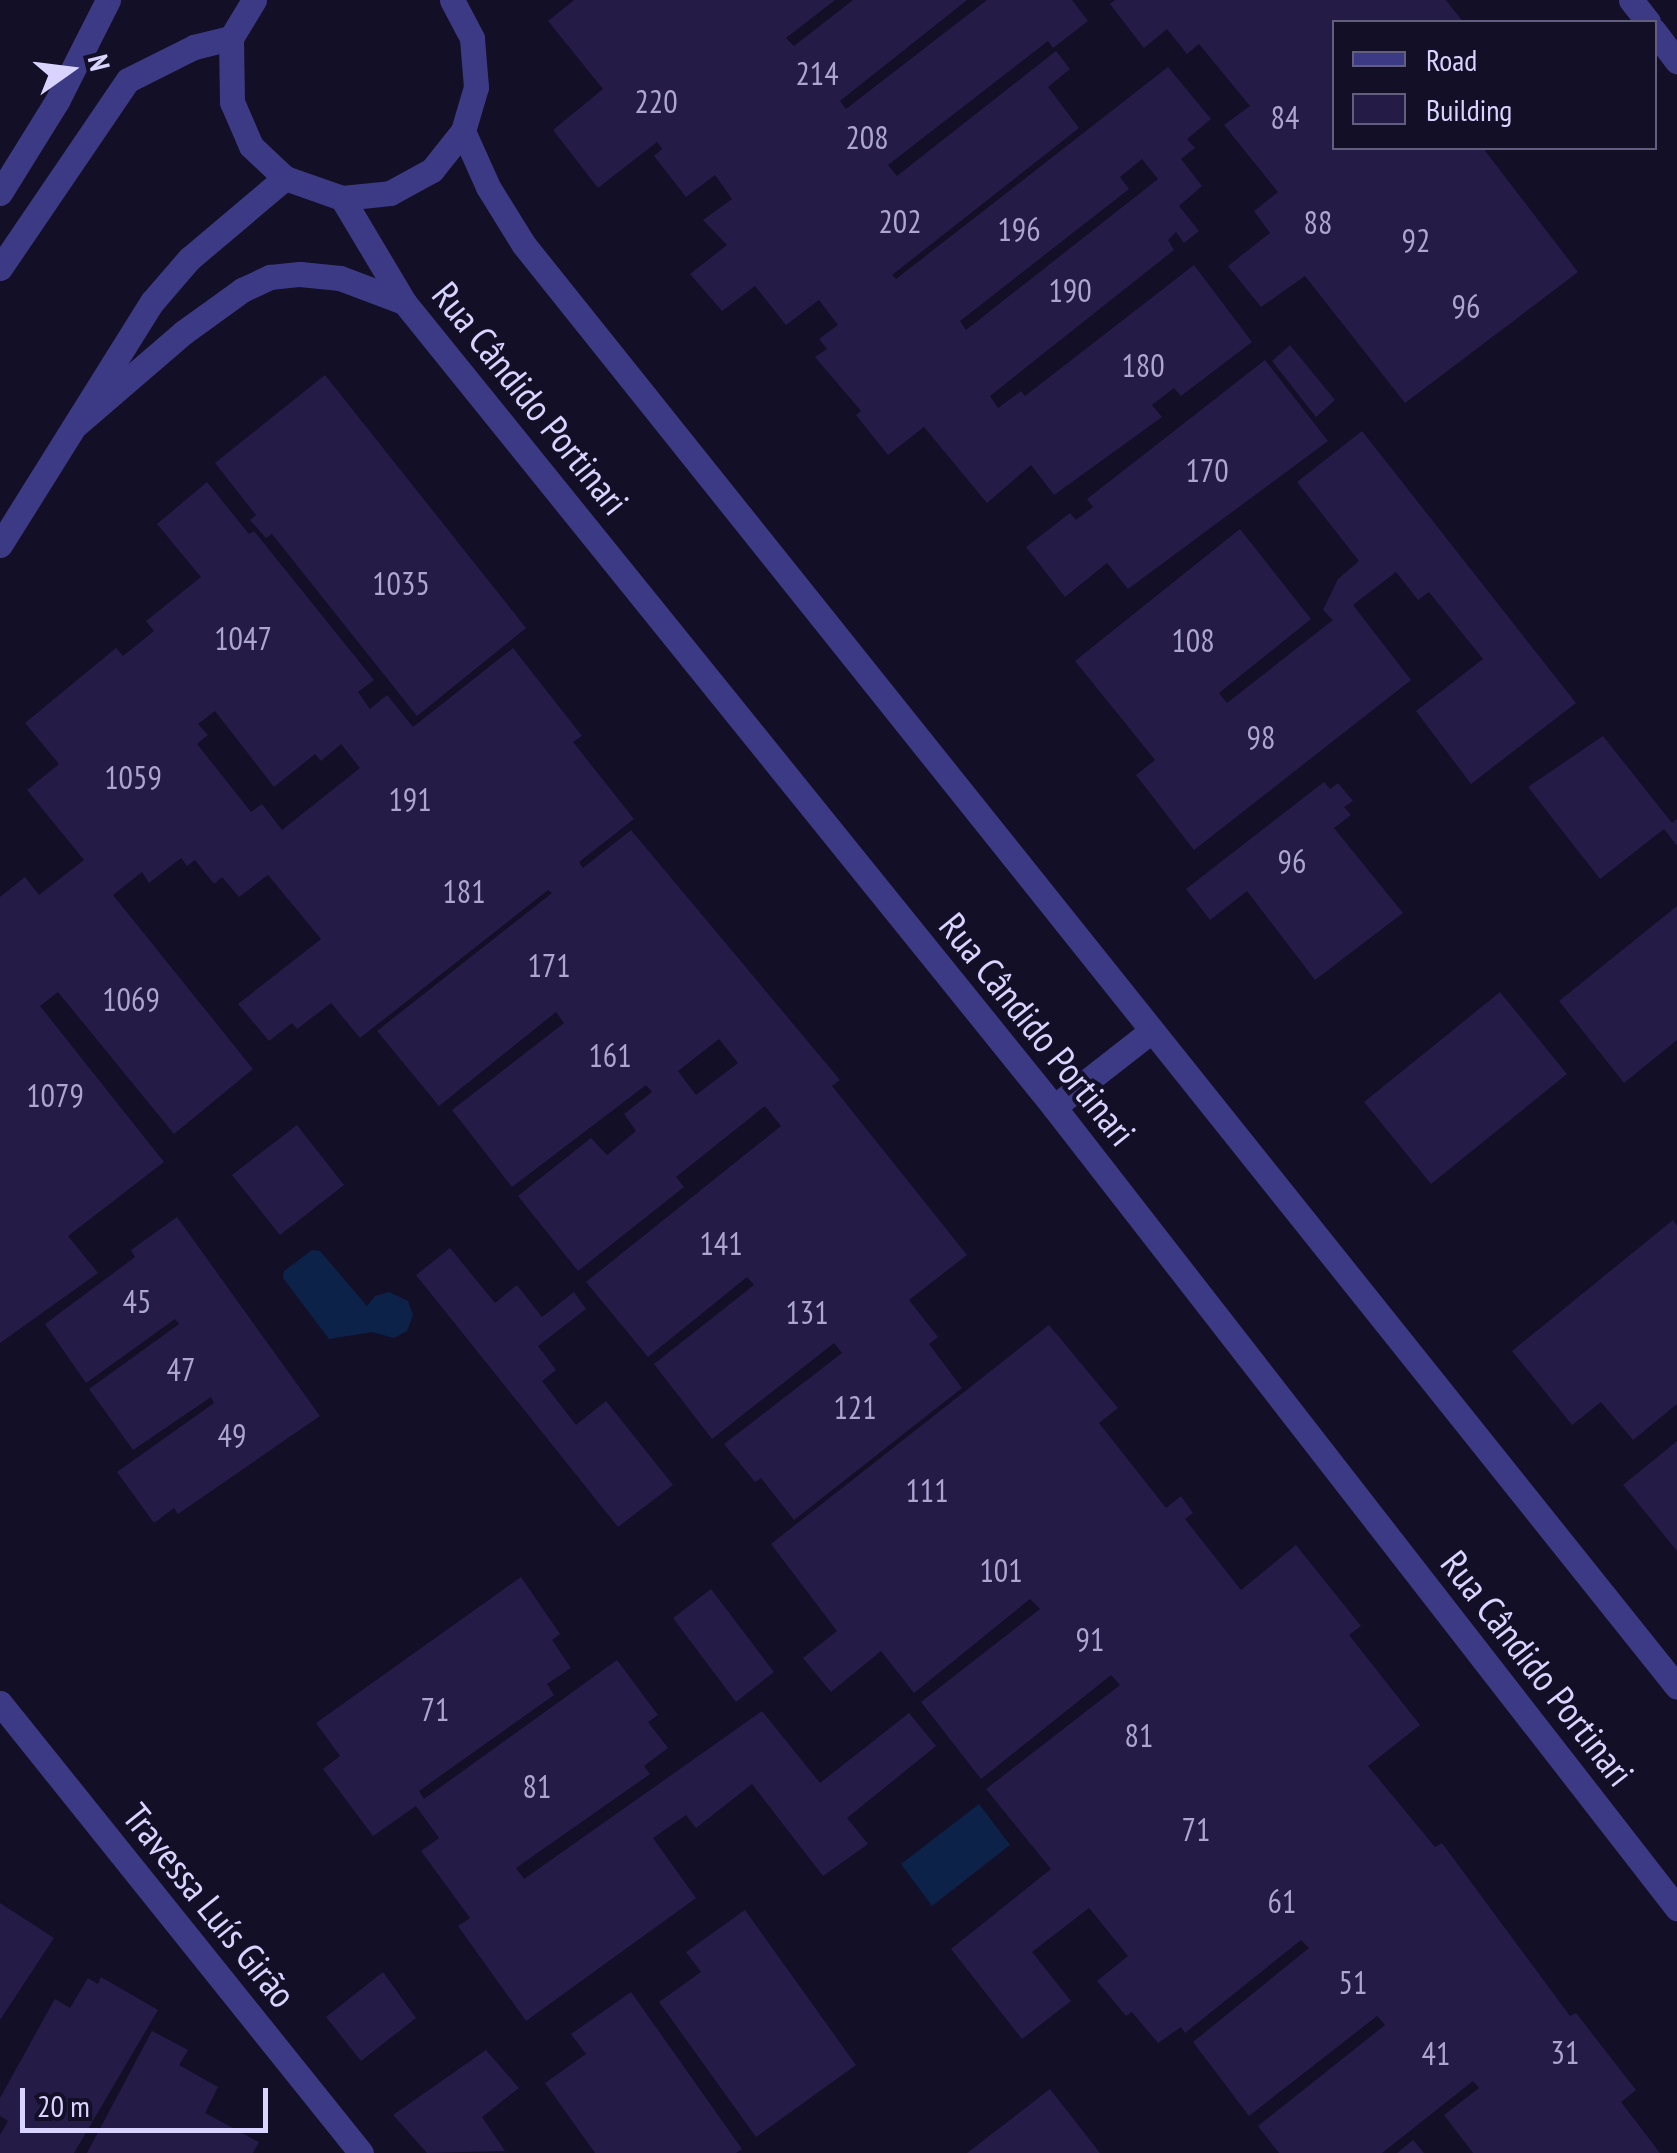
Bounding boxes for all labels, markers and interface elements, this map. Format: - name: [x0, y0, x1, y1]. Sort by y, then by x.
- north arrow: [20, 20, 120, 120]
- legend: [1332, 20, 1657, 150]
- text: Road: [1426, 40, 1477, 79]
- text: N: [80, 51, 119, 74]
- house number: 214: [795, 54, 839, 92]
- house number: 220: [634, 82, 678, 120]
- text: Building: [1426, 90, 1512, 129]
- house number: 84: [1271, 98, 1299, 136]
- house number: 208: [845, 118, 889, 156]
- house number: 202: [878, 202, 922, 240]
- house number: 88: [1304, 203, 1332, 241]
- house number: 196: [997, 210, 1041, 248]
- house number: 92: [1402, 221, 1430, 259]
- house number: 190: [1048, 271, 1092, 309]
- street label: Rua Cândido Portinari: [423, 273, 639, 523]
- house number: 96: [1452, 287, 1480, 325]
- house number: 180: [1121, 346, 1165, 384]
- house number: 170: [1185, 451, 1229, 489]
- house number: 1035: [372, 564, 430, 602]
- house number: 1047: [214, 619, 272, 657]
- house number: 108: [1171, 621, 1215, 659]
- house number: 98: [1247, 718, 1275, 756]
- house number: 1059: [104, 758, 162, 796]
- house number: 191: [388, 780, 432, 818]
- house number: 96: [1278, 842, 1306, 880]
- house number: 181: [442, 872, 486, 910]
- street label: Rua Cândido Portinari: [930, 904, 1146, 1154]
- house number: 171: [527, 946, 571, 984]
- house number: 1069: [102, 980, 160, 1018]
- house number: 161: [588, 1036, 632, 1074]
- house number: 1079: [26, 1076, 84, 1114]
- house number: 141: [699, 1224, 743, 1262]
- house number: 45: [123, 1282, 151, 1320]
- house number: 131: [785, 1293, 829, 1331]
- house number: 47: [167, 1350, 195, 1388]
- house number: 121: [833, 1388, 877, 1426]
- house number: 49: [218, 1416, 246, 1454]
- house number: 111: [905, 1471, 949, 1509]
- street label: Rua Cândido Portinari: [1432, 1541, 1644, 1795]
- house number: 101: [979, 1551, 1023, 1589]
- house number: 91: [1076, 1620, 1104, 1658]
- house number: 71: [421, 1690, 449, 1728]
- house number: 81: [1125, 1716, 1153, 1754]
- house number: 81: [523, 1767, 551, 1805]
- street label: Travessa Luís Girão: [114, 1794, 306, 2016]
- house number: 71: [1182, 1810, 1210, 1848]
- house number: 61: [1268, 1882, 1296, 1920]
- house number: 51: [1339, 1963, 1367, 2001]
- house number: 31: [1551, 2033, 1579, 2071]
- house number: 41: [1422, 2034, 1450, 2072]
- scale bar: [25, 2068, 272, 2130]
- text: 20 m: [37, 2086, 90, 2125]

